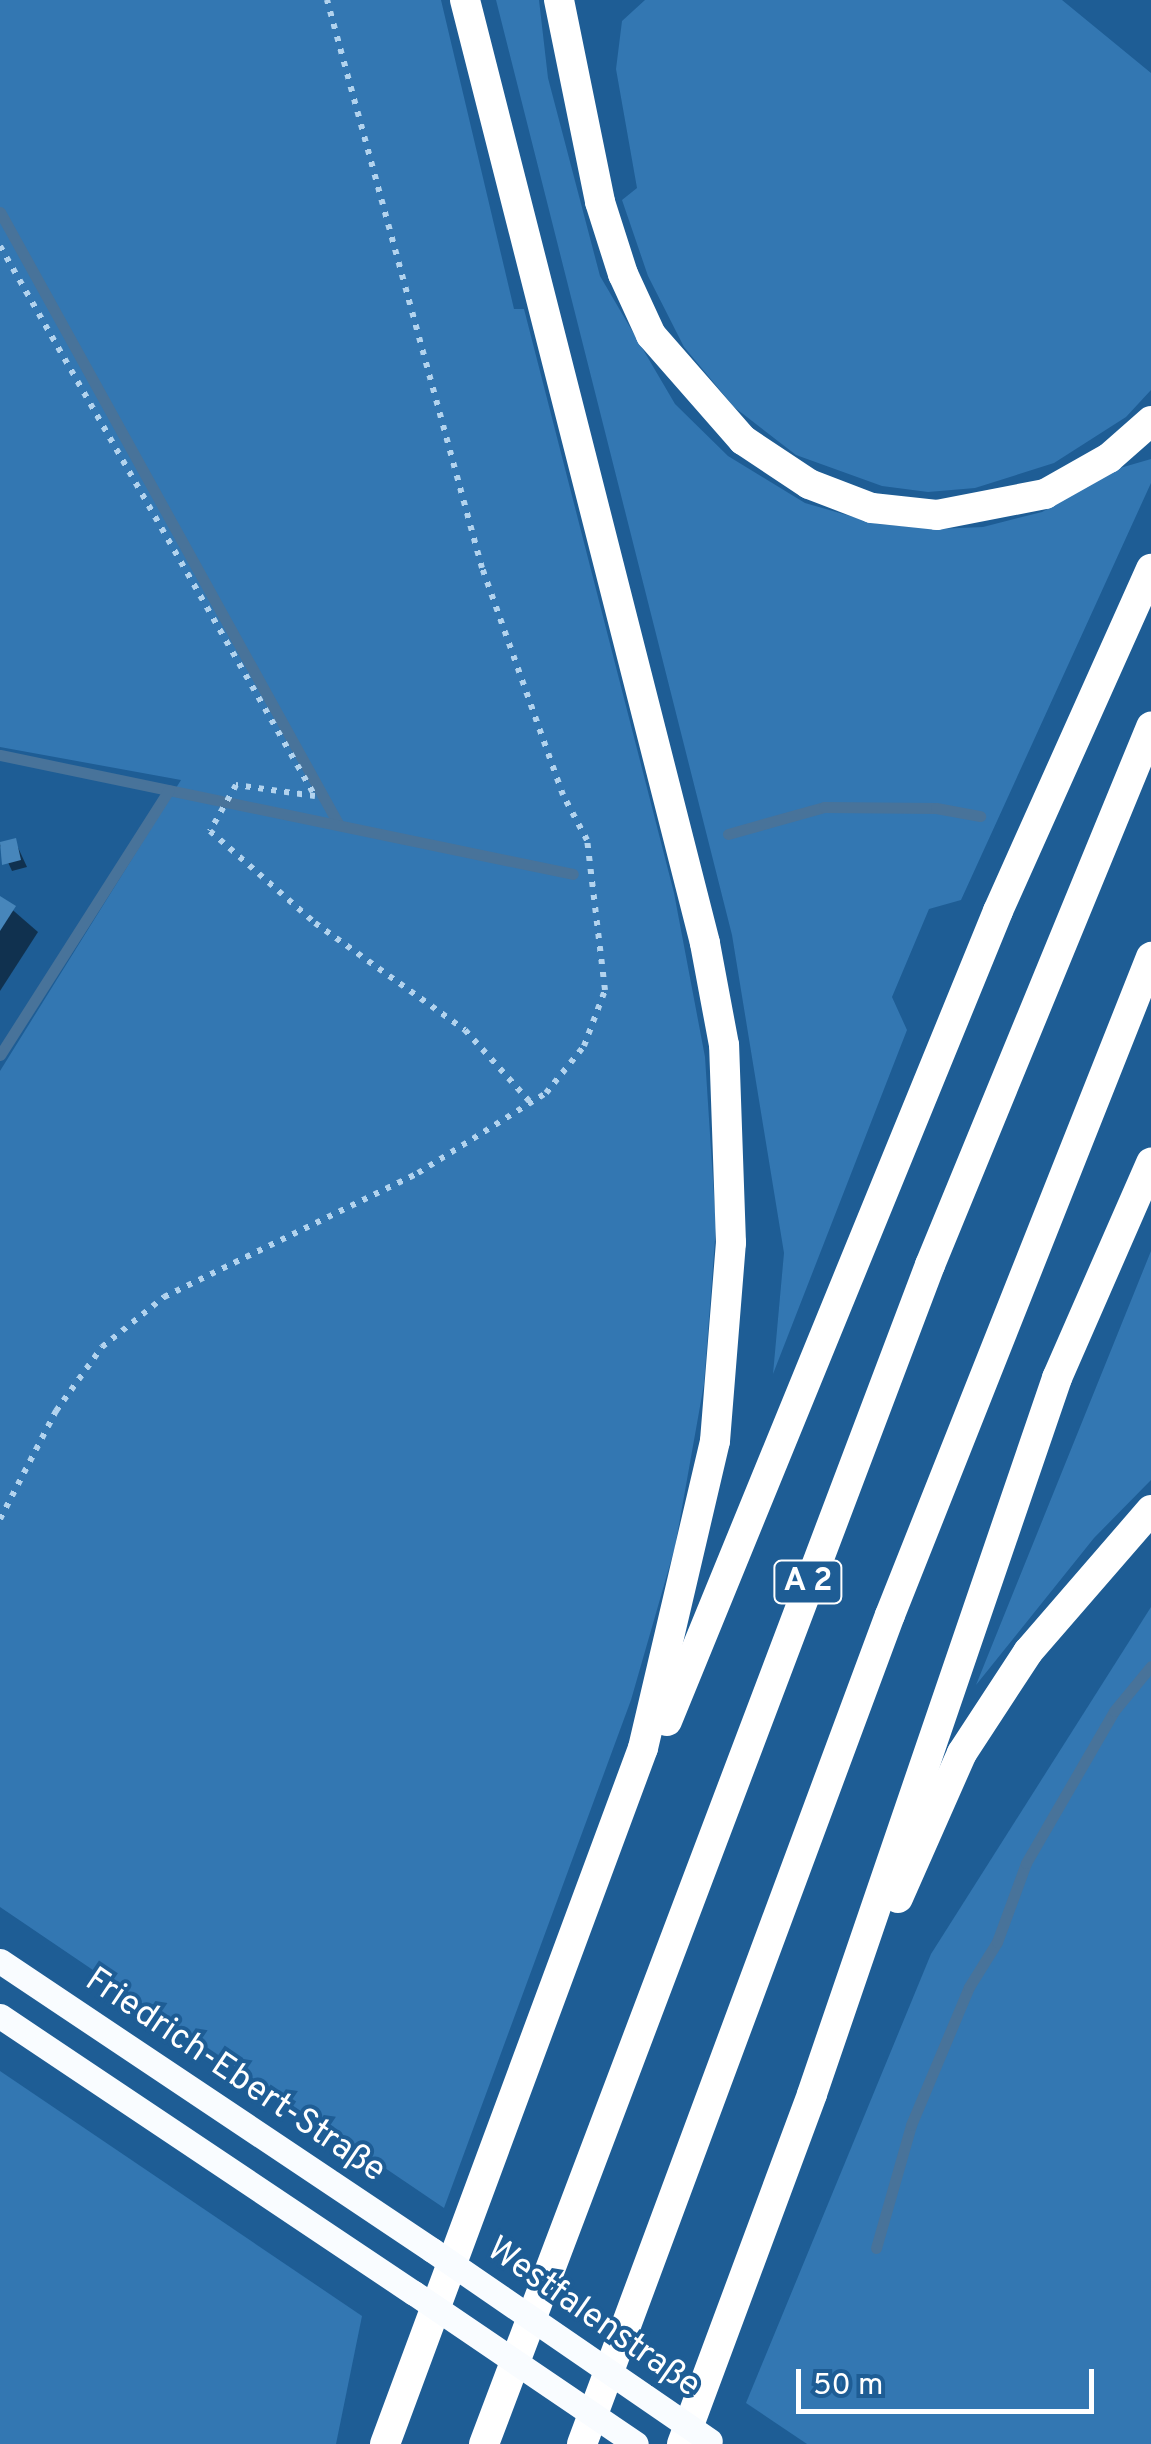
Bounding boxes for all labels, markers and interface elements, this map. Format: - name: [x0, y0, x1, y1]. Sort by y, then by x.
- road number: A 2: [770, 1555, 846, 1609]
- street label: Friedrich-Ebert-Straße: [77, 1960, 393, 2192]
- street label: Westfalenstraße: [478, 2229, 708, 2407]
- scale bar: [801, 2349, 1098, 2411]
- text: 50 m: [813, 2368, 883, 2405]

